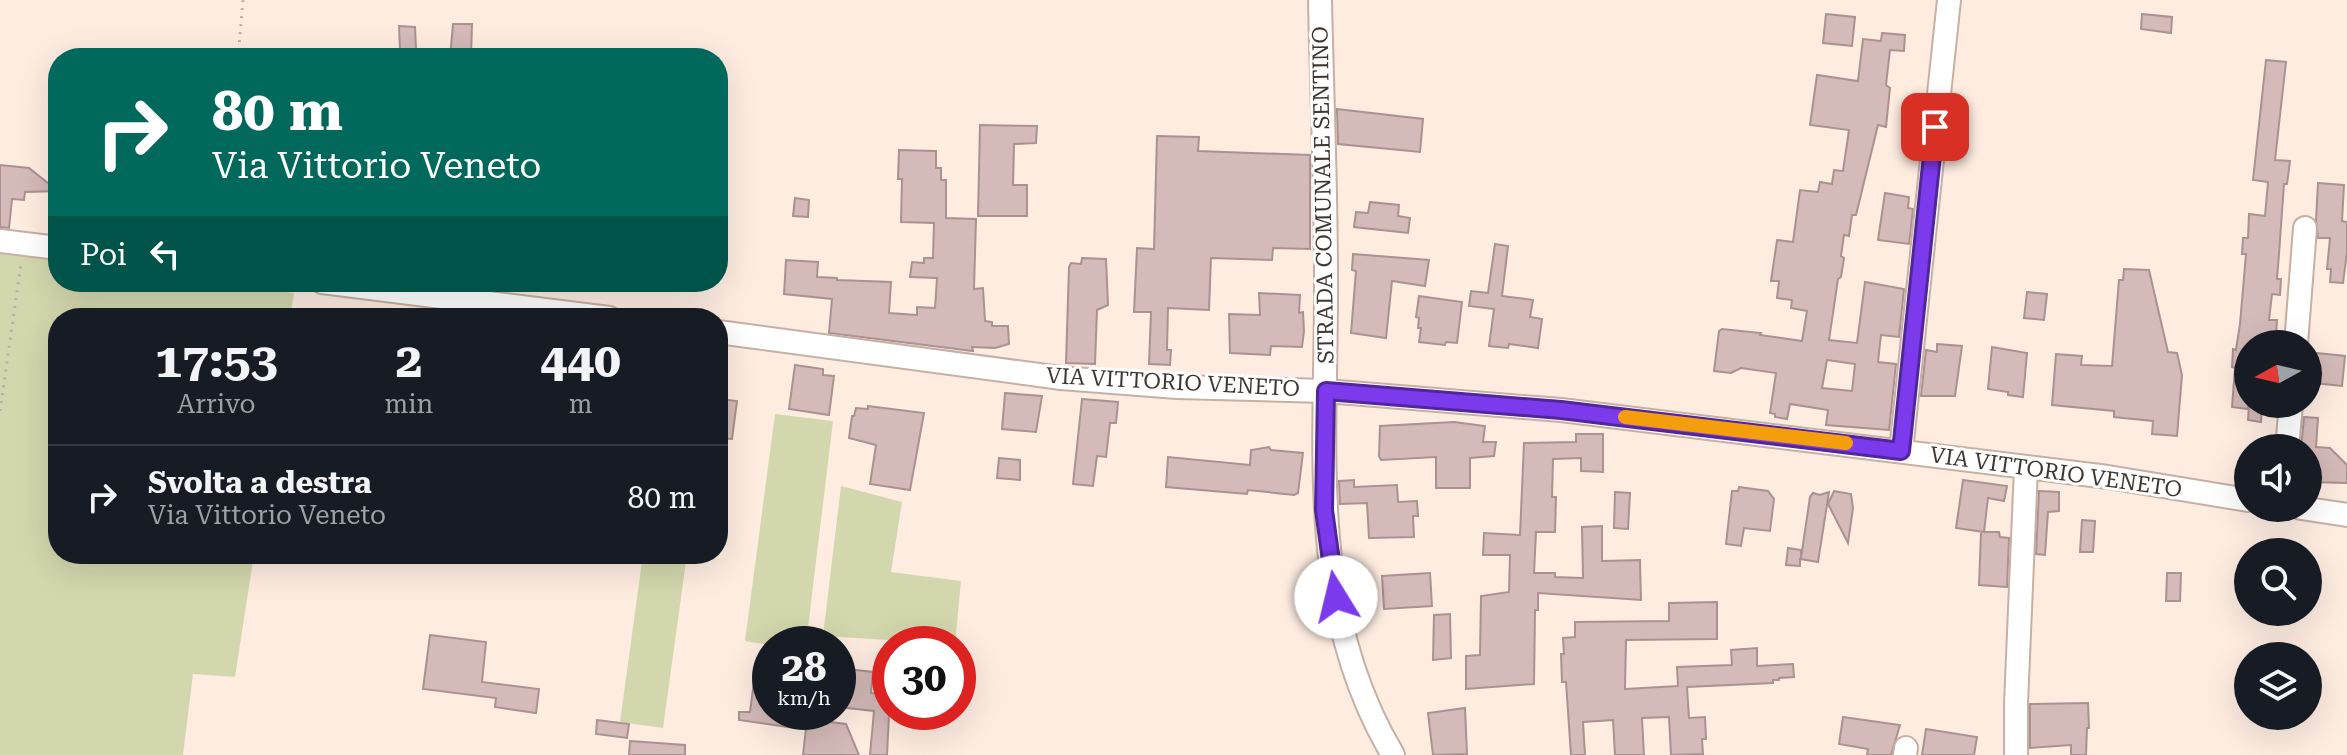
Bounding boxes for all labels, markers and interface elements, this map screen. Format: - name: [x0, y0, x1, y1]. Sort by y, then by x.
- street label: STRADA COMUNALE SENTINO: [1308, 26, 1338, 364]
- text: 80 m: [212, 78, 343, 144]
- icon: right: [80, 80, 184, 184]
- pin: [1901, 93, 1969, 161]
- icon: arrive: [1913, 105, 1957, 149]
- text: Via Vittorio Veneto: [212, 145, 541, 187]
- icon: left: [143, 232, 187, 276]
- text: Poi: [80, 237, 127, 272]
- north arrow: [2234, 330, 2322, 418]
- map controls: [2234, 330, 2322, 730]
- text: 17:53: [155, 333, 278, 389]
- text: 2: [395, 333, 422, 389]
- text: 440: [540, 333, 621, 389]
- street label: VIA VITTORIO VENETO: [1045, 363, 1301, 401]
- text: Arrivo: [177, 389, 255, 419]
- text: min: [385, 389, 433, 419]
- text: m: [569, 389, 593, 419]
- button: sound: [2234, 434, 2322, 522]
- street label: VIA VITTORIO VENETO: [1928, 442, 2184, 502]
- text: Svolta a destra: [148, 465, 372, 500]
- icon: right: [80, 475, 124, 519]
- text: 80 m: [627, 480, 696, 515]
- text: Via Vittorio Veneto: [148, 500, 386, 530]
- button: search: [2234, 538, 2322, 626]
- position arrow: [1294, 555, 1378, 639]
- speed limit sign: 30: [872, 626, 976, 730]
- button: layers: [2234, 642, 2322, 730]
- text: 28: [782, 644, 826, 691]
- text: km/h: [777, 686, 831, 710]

